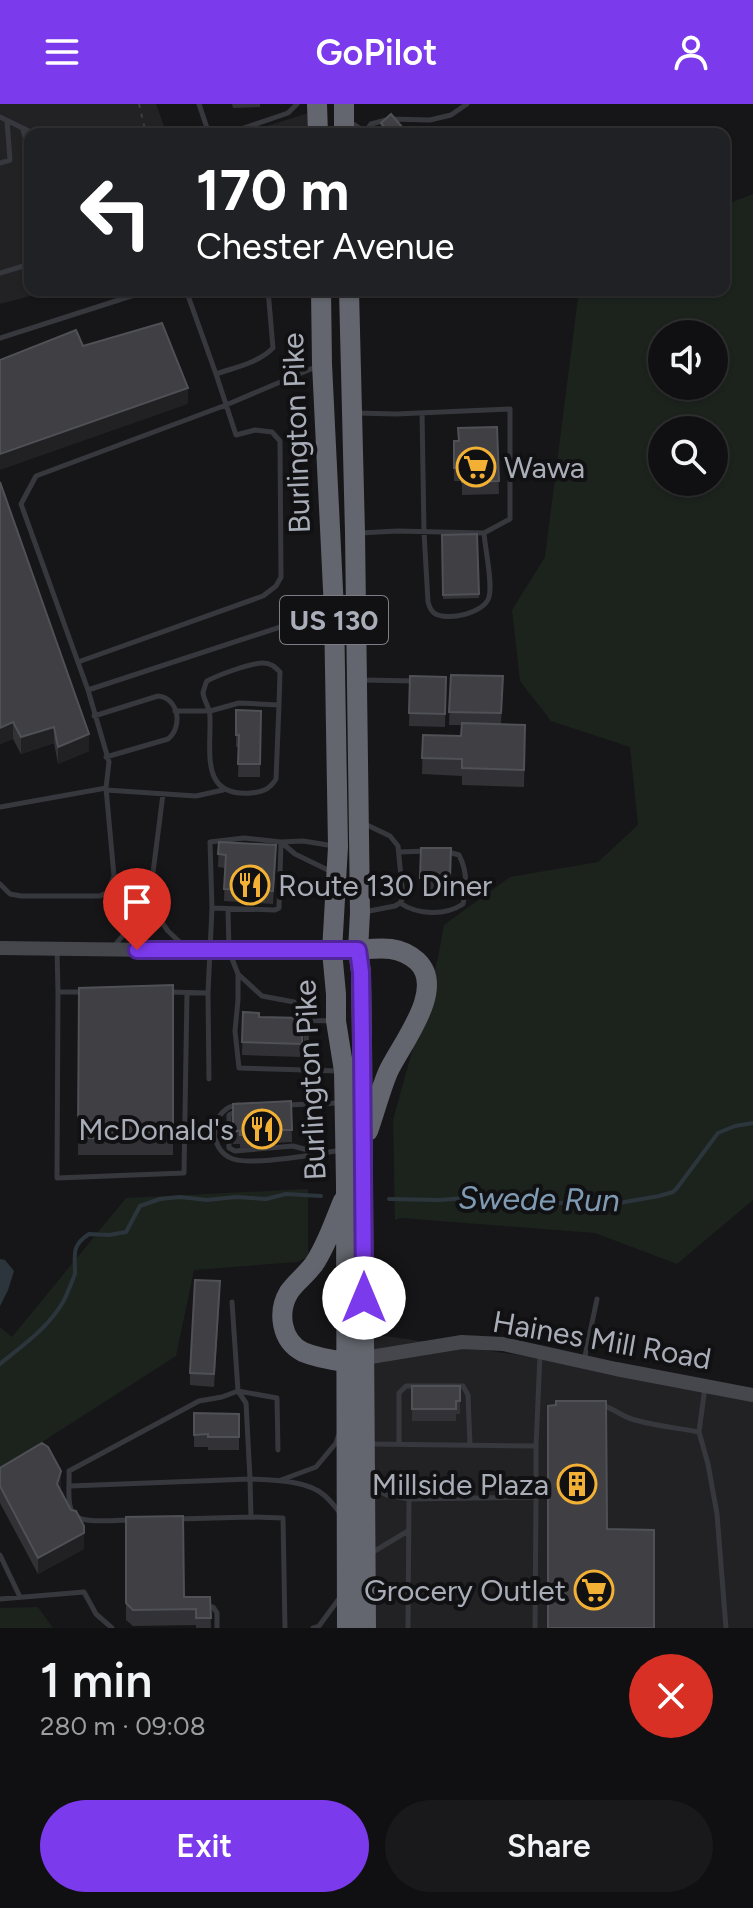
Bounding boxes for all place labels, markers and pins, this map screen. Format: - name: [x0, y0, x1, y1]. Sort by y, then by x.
- supermarket icon: Wawa: [455, 446, 497, 488]
- place label: Wawa: [504, 449, 585, 486]
- restaurant icon: Route 130 Diner: [229, 864, 271, 906]
- place label: Route 130 Diner: [278, 867, 492, 904]
- pin: [103, 868, 171, 950]
- restaurant icon: McDonald's: [241, 1108, 283, 1150]
- place label: McDonald's: [78, 1111, 234, 1148]
- building icon: Millside Plaza: [556, 1463, 598, 1505]
- place label: Millside Plaza: [372, 1466, 549, 1503]
- supermarket icon: Grocery Outlet: [573, 1569, 615, 1611]
- place label: Grocery Outlet: [364, 1572, 566, 1609]

